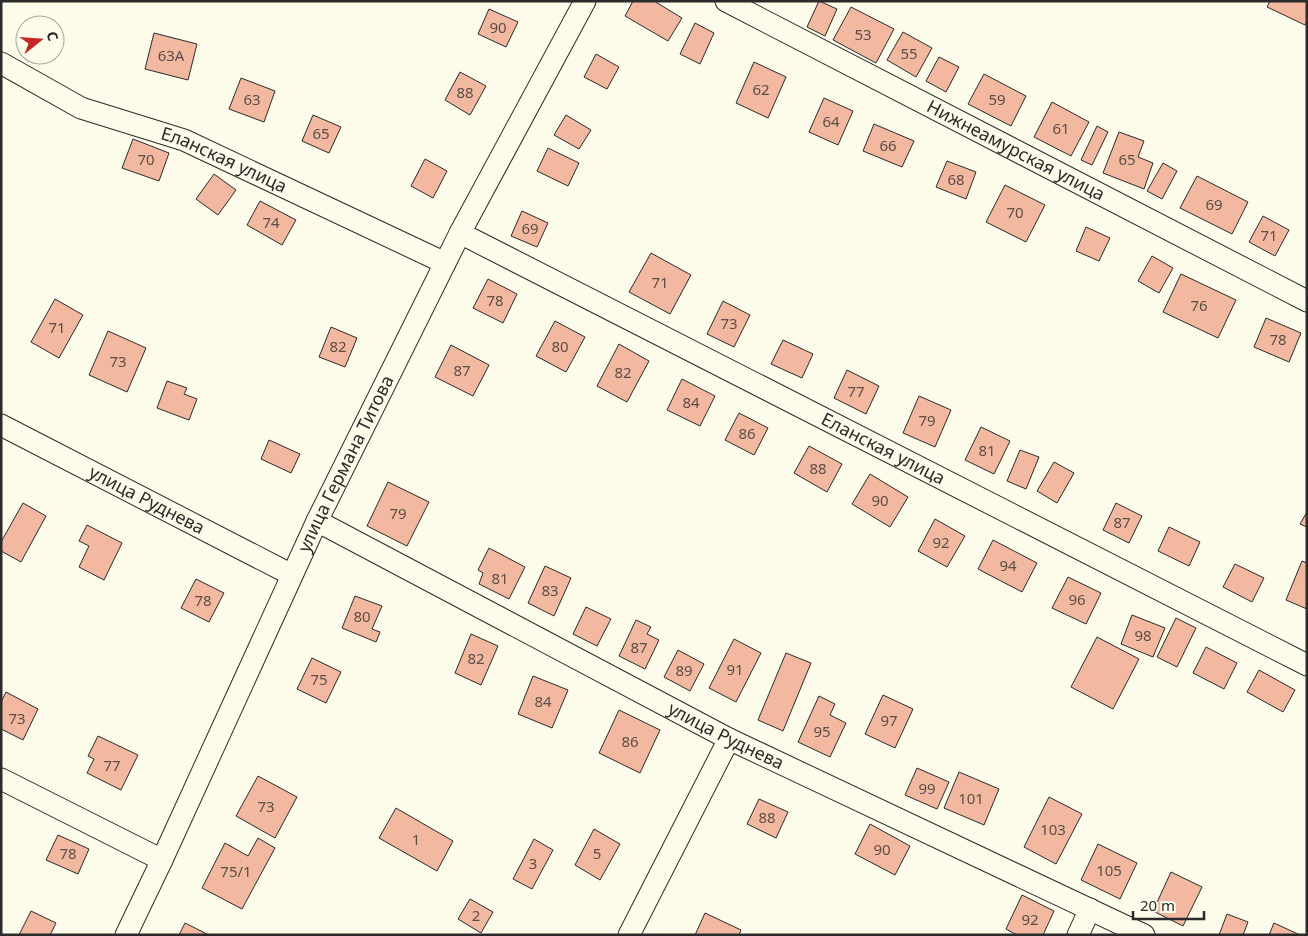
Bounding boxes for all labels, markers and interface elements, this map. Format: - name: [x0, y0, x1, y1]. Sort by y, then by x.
- north arrow: [15, 15, 65, 65]
- house number: 90: [489, 17, 507, 37]
- house number: 53: [854, 24, 872, 44]
- text: С: [43, 29, 63, 43]
- house number: 55: [900, 43, 918, 63]
- house number: 63А: [158, 45, 185, 65]
- house number: 62: [752, 79, 770, 99]
- house number: 88: [456, 82, 474, 102]
- house number: 63: [243, 89, 261, 109]
- house number: 59: [988, 89, 1006, 109]
- street label: Нижнеамурская улица: [923, 94, 1109, 206]
- house number: 64: [822, 111, 840, 131]
- house number: 61: [1052, 118, 1070, 138]
- street label: Еланская улица: [158, 121, 291, 198]
- house number: 65: [312, 123, 330, 143]
- house number: 66: [879, 135, 897, 155]
- house number: 70: [137, 149, 155, 169]
- house number: 65: [1118, 149, 1136, 169]
- house number: 68: [947, 169, 965, 189]
- house number: 69: [1205, 194, 1223, 214]
- house number: 70: [1006, 202, 1024, 222]
- house number: 74: [262, 212, 280, 232]
- house number: 69: [521, 218, 539, 238]
- house number: 71: [1260, 225, 1278, 245]
- house number: 71: [651, 272, 669, 292]
- house number: 78: [486, 290, 504, 310]
- house number: 76: [1190, 295, 1208, 315]
- house number: 73: [720, 313, 738, 333]
- house number: 71: [48, 317, 66, 337]
- house number: 78: [1269, 329, 1287, 349]
- house number: 82: [329, 336, 347, 356]
- house number: 80: [551, 336, 569, 356]
- house number: 73: [109, 351, 127, 371]
- house number: 87: [453, 360, 471, 380]
- house number: 82: [614, 362, 632, 382]
- street label: улица Германа Титова: [291, 371, 399, 556]
- house number: 77: [847, 381, 865, 401]
- house number: 84: [682, 392, 700, 412]
- street label: Еланская улица: [818, 406, 950, 489]
- house number: 79: [918, 410, 936, 430]
- house number: 86: [738, 423, 756, 443]
- house number: 81: [978, 440, 996, 460]
- house number: 88: [809, 458, 827, 478]
- street label: улица Руднева: [85, 459, 209, 539]
- house number: 90: [871, 490, 889, 510]
- house number: 79: [389, 503, 407, 523]
- house number: 87: [1113, 512, 1131, 532]
- house number: 92: [932, 532, 950, 552]
- house number: 94: [999, 555, 1017, 575]
- house number: 81: [491, 568, 509, 588]
- house number: 83: [541, 580, 559, 600]
- house number: 96: [1068, 589, 1086, 609]
- house number: 78: [194, 590, 212, 610]
- house number: 80: [353, 606, 371, 626]
- house number: 98: [1134, 625, 1152, 645]
- house number: 87: [630, 637, 648, 657]
- house number: 82: [467, 648, 485, 668]
- house number: 91: [726, 659, 744, 679]
- house number: 89: [675, 660, 693, 680]
- house number: 75: [310, 669, 328, 689]
- house number: 84: [534, 691, 552, 711]
- street label: улица Руднева: [664, 696, 788, 774]
- house number: 73: [8, 708, 26, 728]
- house number: 97: [880, 710, 898, 730]
- house number: 95: [813, 721, 831, 741]
- house number: 86: [621, 731, 639, 751]
- house number: 77: [103, 755, 121, 775]
- house number: 99: [918, 778, 936, 798]
- house number: 101: [958, 788, 984, 808]
- house number: 73: [257, 796, 275, 816]
- house number: 88: [758, 807, 776, 827]
- house number: 103: [1040, 819, 1066, 839]
- house number: 1: [412, 829, 420, 849]
- house number: 90: [873, 839, 891, 859]
- house number: 78: [59, 843, 77, 863]
- house number: 5: [593, 843, 601, 863]
- house number: 3: [529, 853, 537, 873]
- house number: 105: [1096, 860, 1122, 880]
- house number: 75/1: [220, 861, 252, 881]
- scale bar: [1133, 888, 1204, 920]
- text: 20 m: [1140, 895, 1175, 915]
- house number: 2: [472, 905, 480, 925]
- house number: 92: [1021, 909, 1039, 929]

